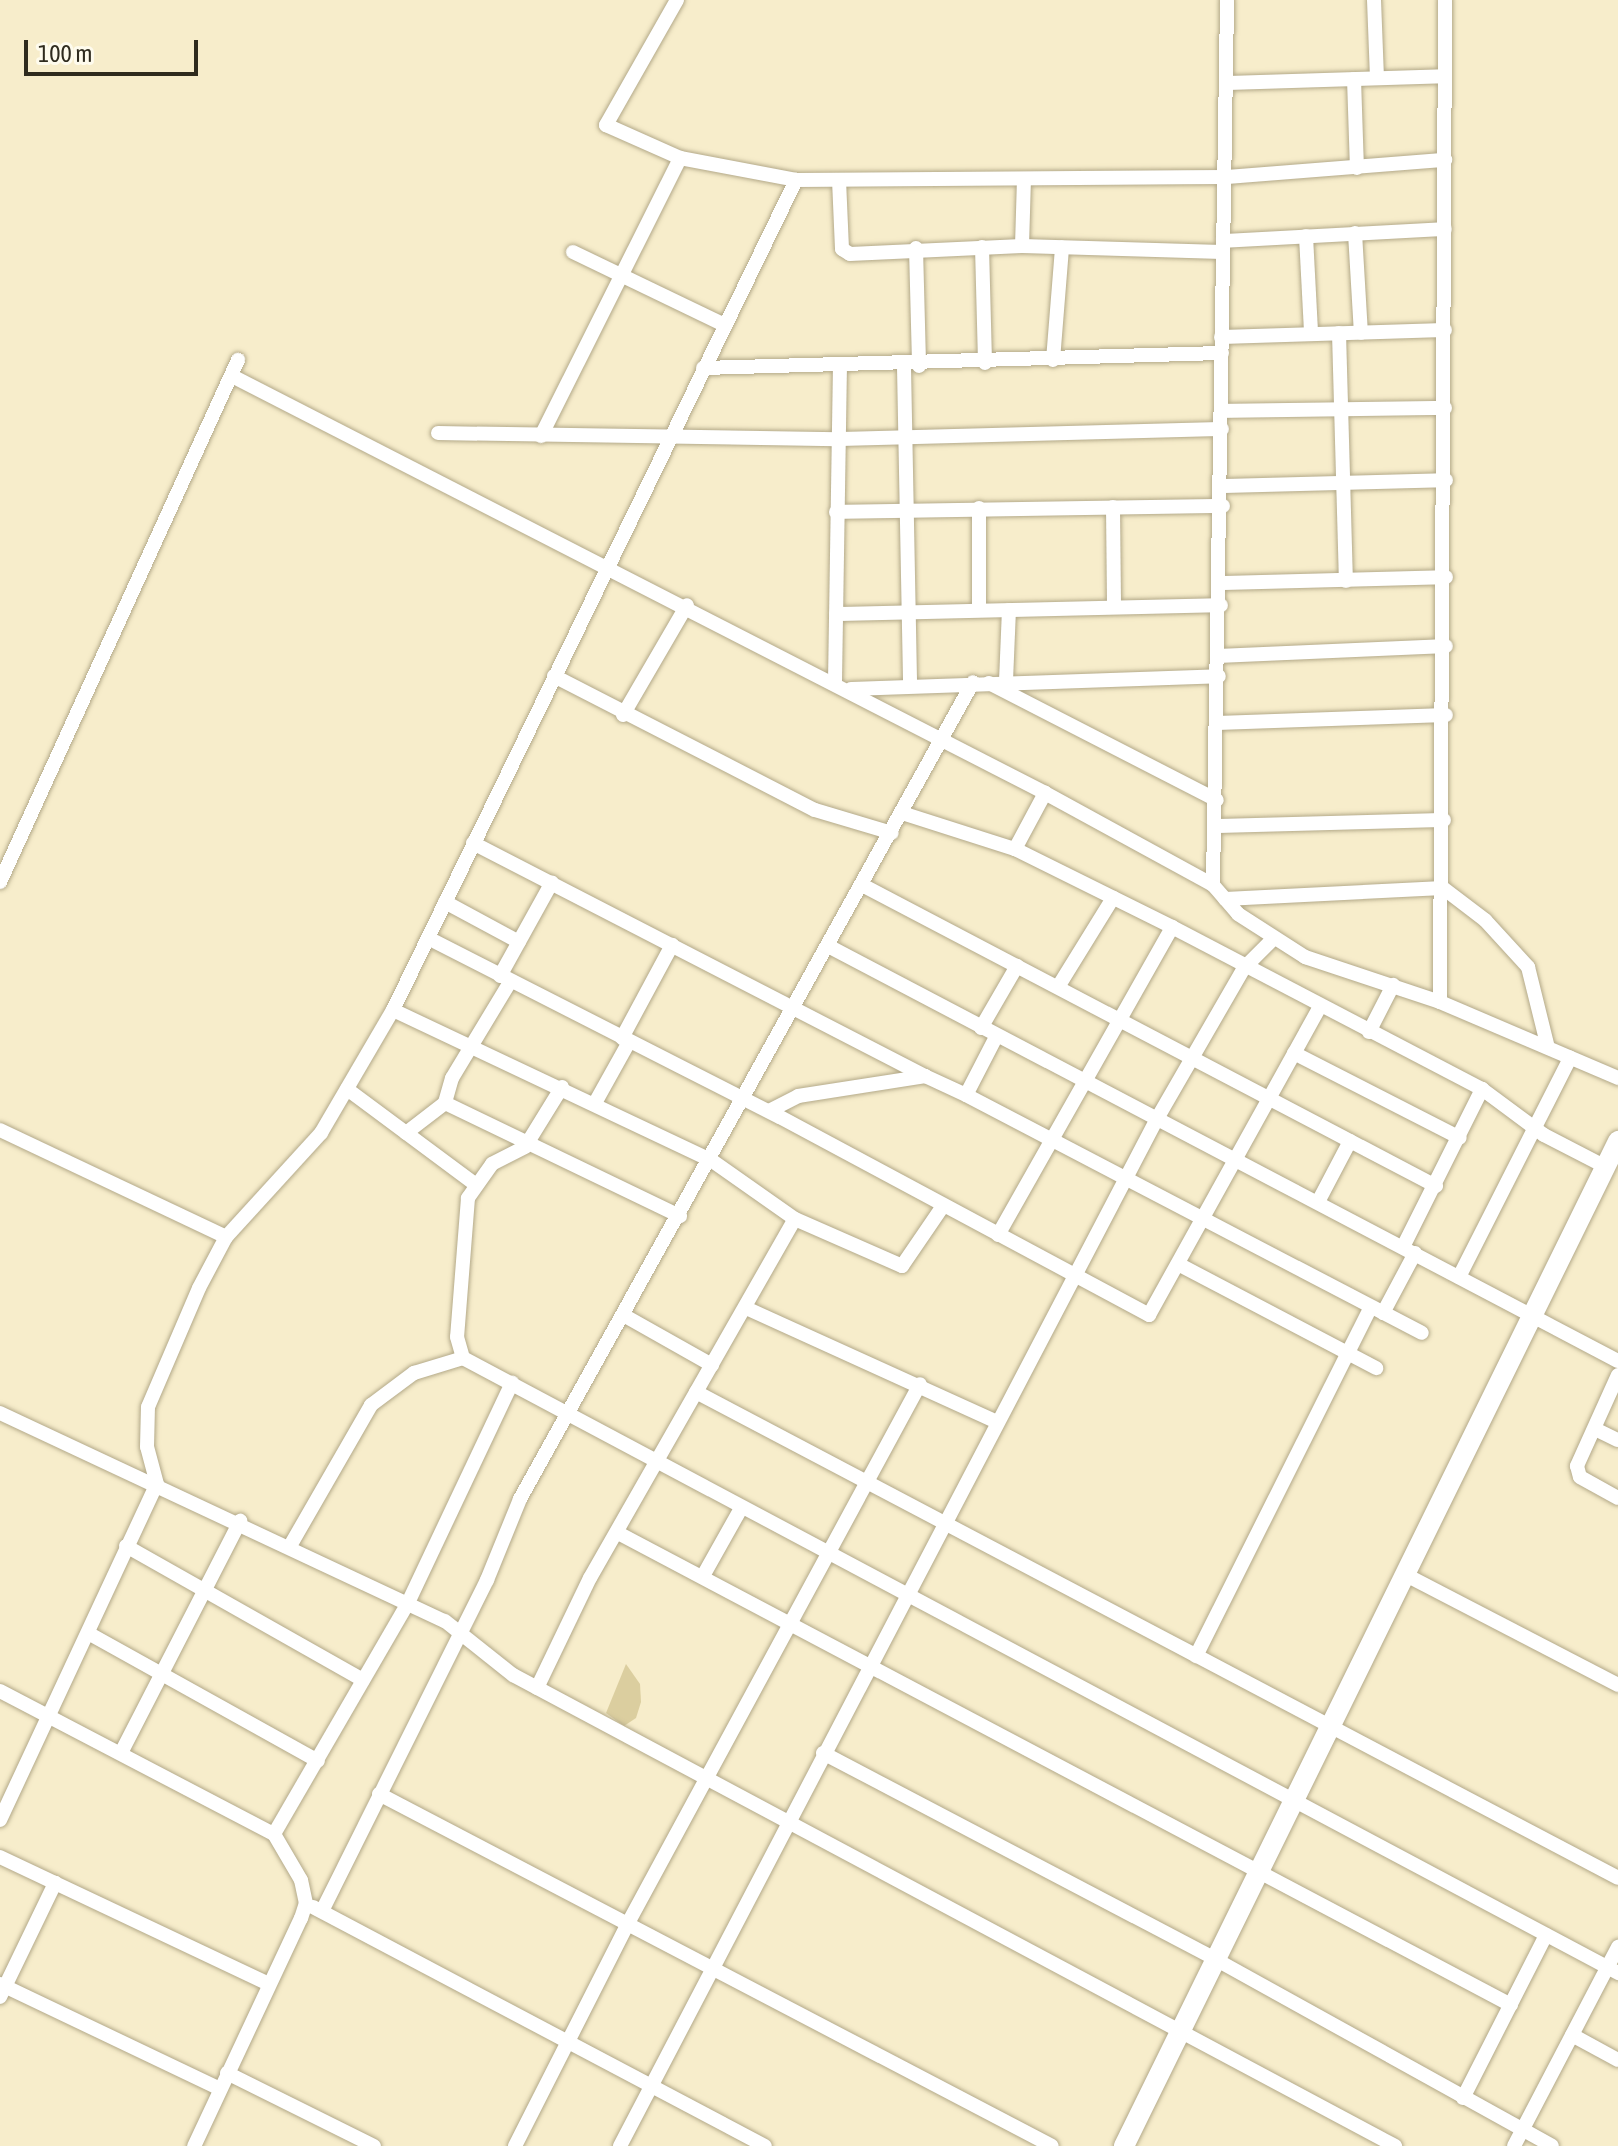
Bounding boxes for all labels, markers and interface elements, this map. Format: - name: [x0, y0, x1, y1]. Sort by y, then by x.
- scale bar: [28, 24, 202, 74]
- text: 100 m: [38, 40, 92, 67]

